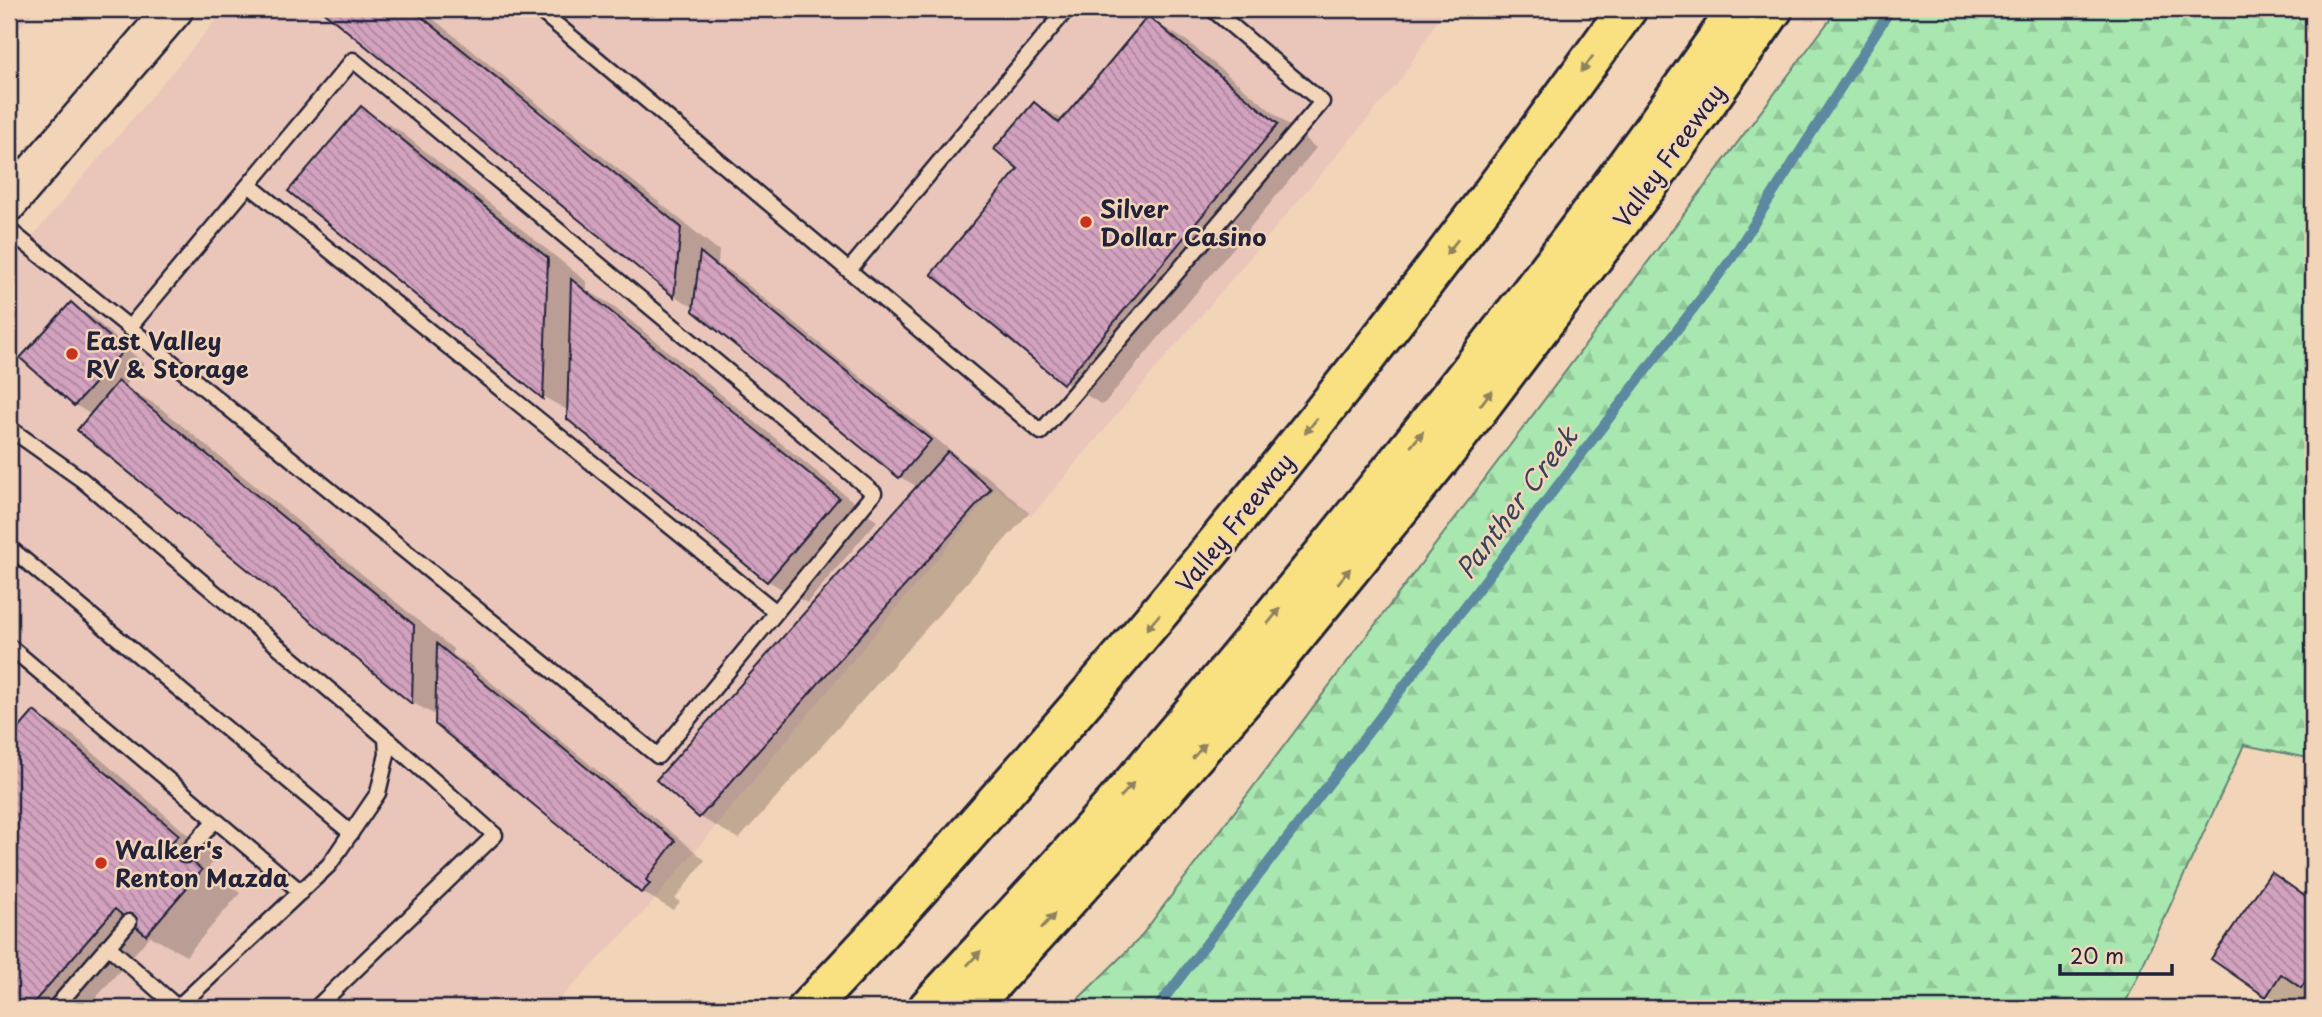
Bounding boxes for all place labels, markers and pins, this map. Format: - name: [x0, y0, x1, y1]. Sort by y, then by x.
- place label: Silver Dollar Casino: [1100, 190, 1266, 254]
- marker: Silver Dollar Casino: [1078, 214, 1094, 230]
- place label: East Valley RV & Storage: [86, 322, 249, 386]
- marker: East Valley RV & Storage: [64, 346, 80, 362]
- place label: Walker's Renton Mazda: [115, 831, 290, 895]
- marker: Walker's Renton Mazda: [93, 855, 109, 871]

